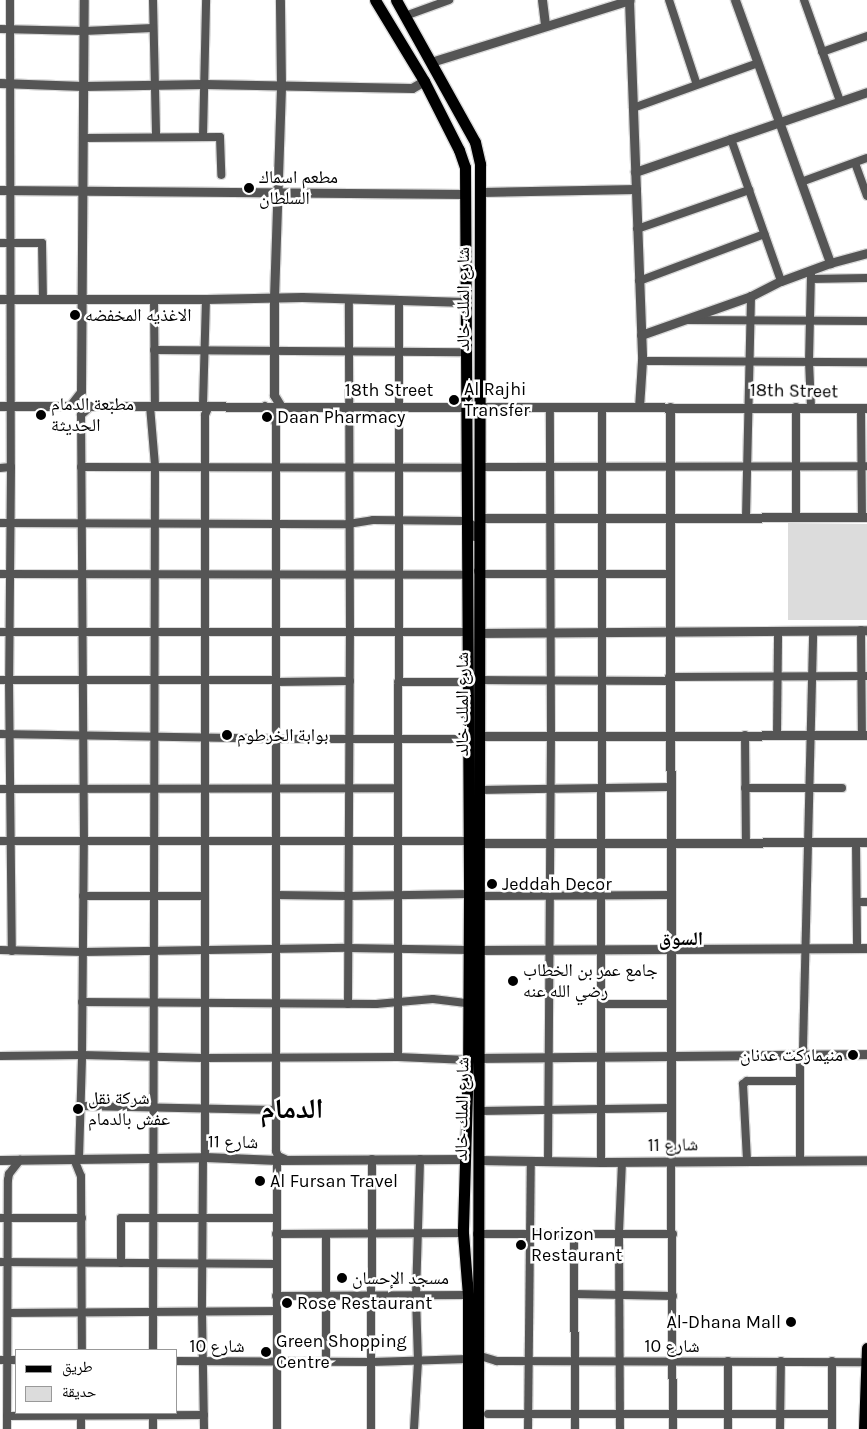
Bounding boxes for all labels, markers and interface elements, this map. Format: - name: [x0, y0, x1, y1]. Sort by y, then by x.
- place label: مطعم اسماك السلطان: [259, 167, 338, 210]
- marker: مطعم اسماك السلطان: [243, 182, 255, 194]
- street label: شارع الملك خالد: [452, 247, 474, 351]
- place label: الاغذيه المخفضه: [85, 304, 191, 326]
- marker: الاغذيه المخفضه: [69, 309, 81, 321]
- street label: 18th Street: [345, 379, 433, 401]
- place label: Al Rajhi Transfer: [464, 379, 530, 422]
- street label: 18th Street: [750, 379, 838, 403]
- place label: مطبعة الدمام الحديثة: [51, 394, 134, 436]
- marker: Al Rajhi Transfer: [448, 394, 460, 406]
- place label: Daan Pharmacy: [277, 406, 405, 428]
- marker: مطبعة الدمام الحديثة: [35, 409, 47, 421]
- marker: Daan Pharmacy: [261, 411, 273, 423]
- street label: شارع الملك خالد: [451, 652, 473, 756]
- place label: بوابة الخرطوم: [237, 724, 328, 746]
- marker: بوابة الخرطوم: [221, 729, 233, 741]
- place label: Jeddah Decor: [502, 873, 612, 895]
- marker: Jeddah Decor: [486, 878, 498, 890]
- district label: السوق: [659, 929, 703, 951]
- place label: جامع عمر بن الخطاب رضي الله عنه: [523, 960, 658, 1002]
- marker: جامع عمر بن الخطاب رضي الله عنه: [507, 975, 519, 987]
- place label: منيماركت عدنان: [740, 1044, 843, 1066]
- marker: منيماركت عدنان: [847, 1049, 859, 1061]
- street label: شارع الملك خالد: [450, 1057, 474, 1161]
- place label: شركة نقل عفش بالدمام: [88, 1088, 170, 1130]
- district label: الدمام: [261, 1092, 323, 1126]
- marker: شركة نقل عفش بالدمام: [72, 1103, 84, 1115]
- street label: شارع 11: [208, 1131, 258, 1153]
- street label: شارع 11: [648, 1134, 698, 1156]
- place label: Al Fursan Travel: [270, 1170, 398, 1192]
- marker: Al Fursan Travel: [254, 1175, 266, 1187]
- place label: Horizon Restaurant: [531, 1224, 622, 1266]
- marker: Horizon Restaurant: [515, 1239, 527, 1251]
- place label: مسجد الإحسان: [352, 1267, 449, 1289]
- marker: مسجد الإحسان: [336, 1272, 348, 1284]
- place label: Rose Restaurant: [297, 1292, 432, 1314]
- marker: Rose Restaurant: [281, 1297, 293, 1309]
- place label: Al-Dhana Mall: [666, 1311, 781, 1333]
- marker: Al-Dhana Mall: [785, 1316, 797, 1328]
- place label: Green Shopping Centre: [276, 1331, 407, 1374]
- street label: شارع 10: [189, 1335, 245, 1357]
- street label: شارع 10: [644, 1335, 700, 1357]
- marker: Green Shopping Centre: [260, 1346, 272, 1358]
- legend: [15, 1349, 178, 1414]
- text: طريق: [62, 1358, 93, 1376]
- text: حديقة: [62, 1383, 96, 1401]

